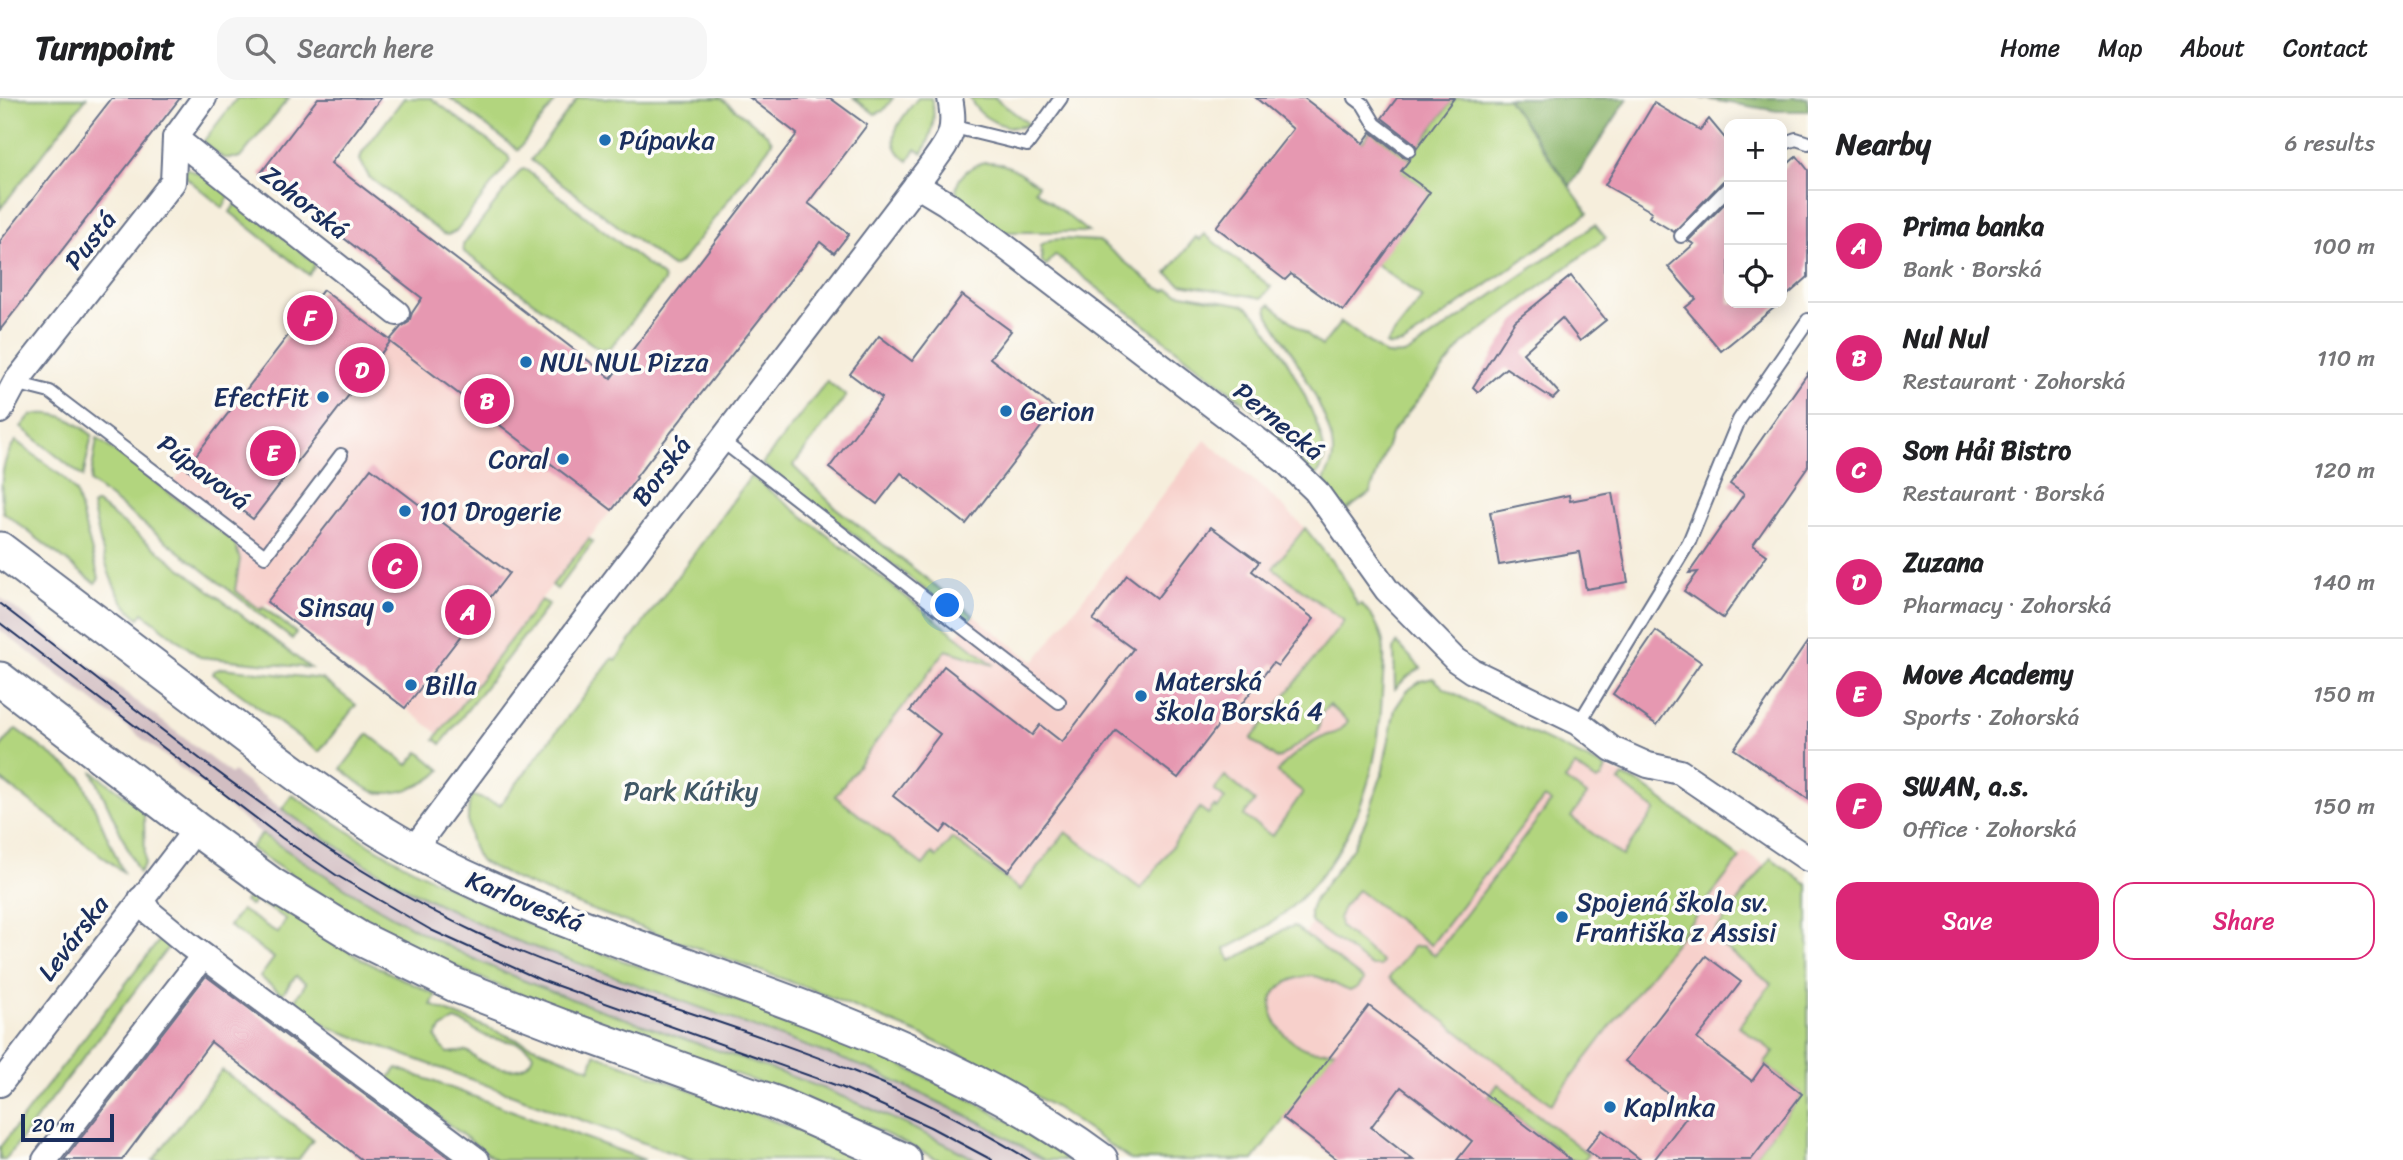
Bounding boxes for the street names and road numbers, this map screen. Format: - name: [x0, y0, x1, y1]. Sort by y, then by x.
- street label: Zohorská: [251, 152, 359, 252]
- street label: Pustá: [52, 200, 128, 280]
- street label: Pernecká: [1223, 369, 1335, 473]
- street label: Púpavová: [147, 421, 261, 523]
- street label: Borská: [619, 426, 703, 516]
- street label: Karloveská: [459, 857, 591, 945]
- street label: Levárska: [25, 884, 122, 991]

